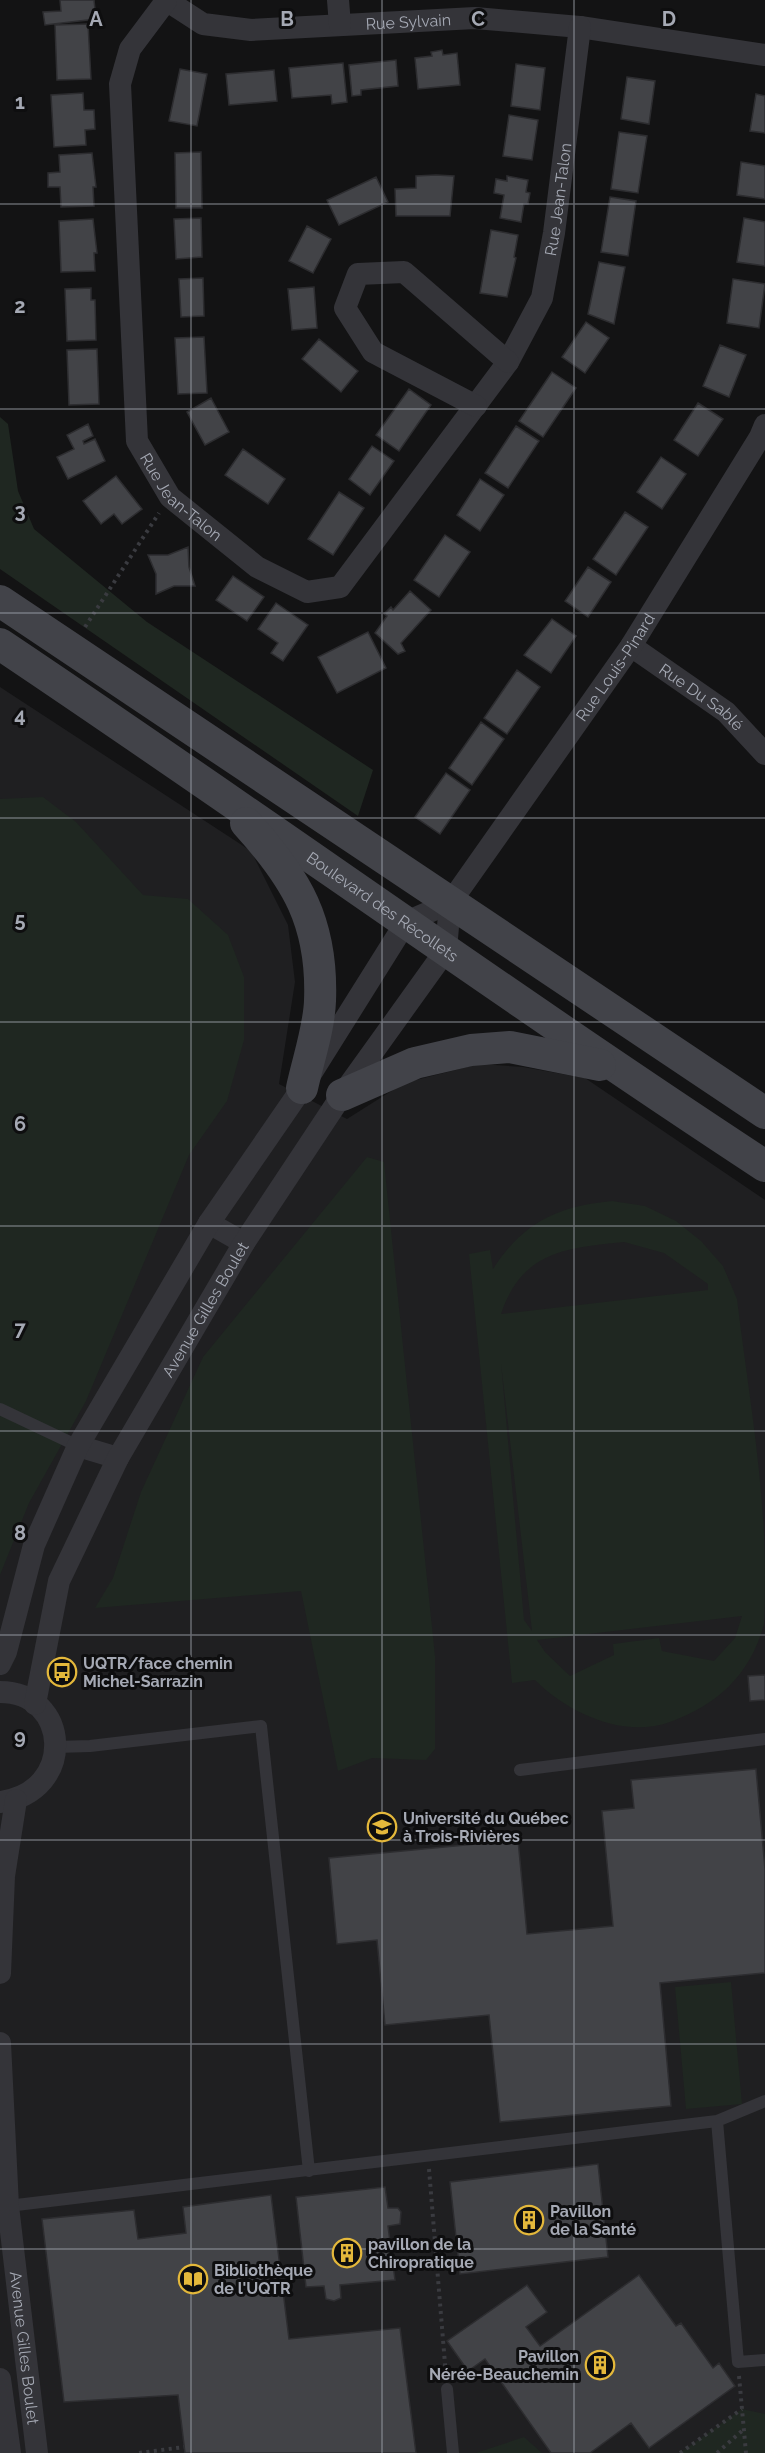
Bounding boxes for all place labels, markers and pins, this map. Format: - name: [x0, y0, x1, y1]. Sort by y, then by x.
- place label: UQTR/face chemin Michel-Sarrazin: [83, 1654, 233, 1691]
- bus stop icon: UQTR/face chemin Michel-Sarrazin: [46, 1656, 78, 1688]
- place label: Université du Québec à Trois-Rivières: [403, 1809, 569, 1846]
- school or university icon: Université du Québec à Trois-Rivières: [366, 1811, 398, 1843]
- place label: Pavillon de la Santé: [550, 2202, 636, 2239]
- building icon: Pavillon de la Santé: [513, 2204, 545, 2236]
- place label: pavillon de la Chiropratique: [368, 2235, 474, 2272]
- building icon: pavillon de la Chiropratique: [331, 2237, 363, 2269]
- place label: Bibliothèque de l'UQTR: [214, 2261, 313, 2298]
- library icon: Bibliothèque de l'UQTR: [177, 2263, 209, 2295]
- place label: Pavillon Nérée-Beauchemin: [429, 2347, 579, 2384]
- building icon: Pavillon Nérée-Beauchemin: [584, 2349, 616, 2381]

